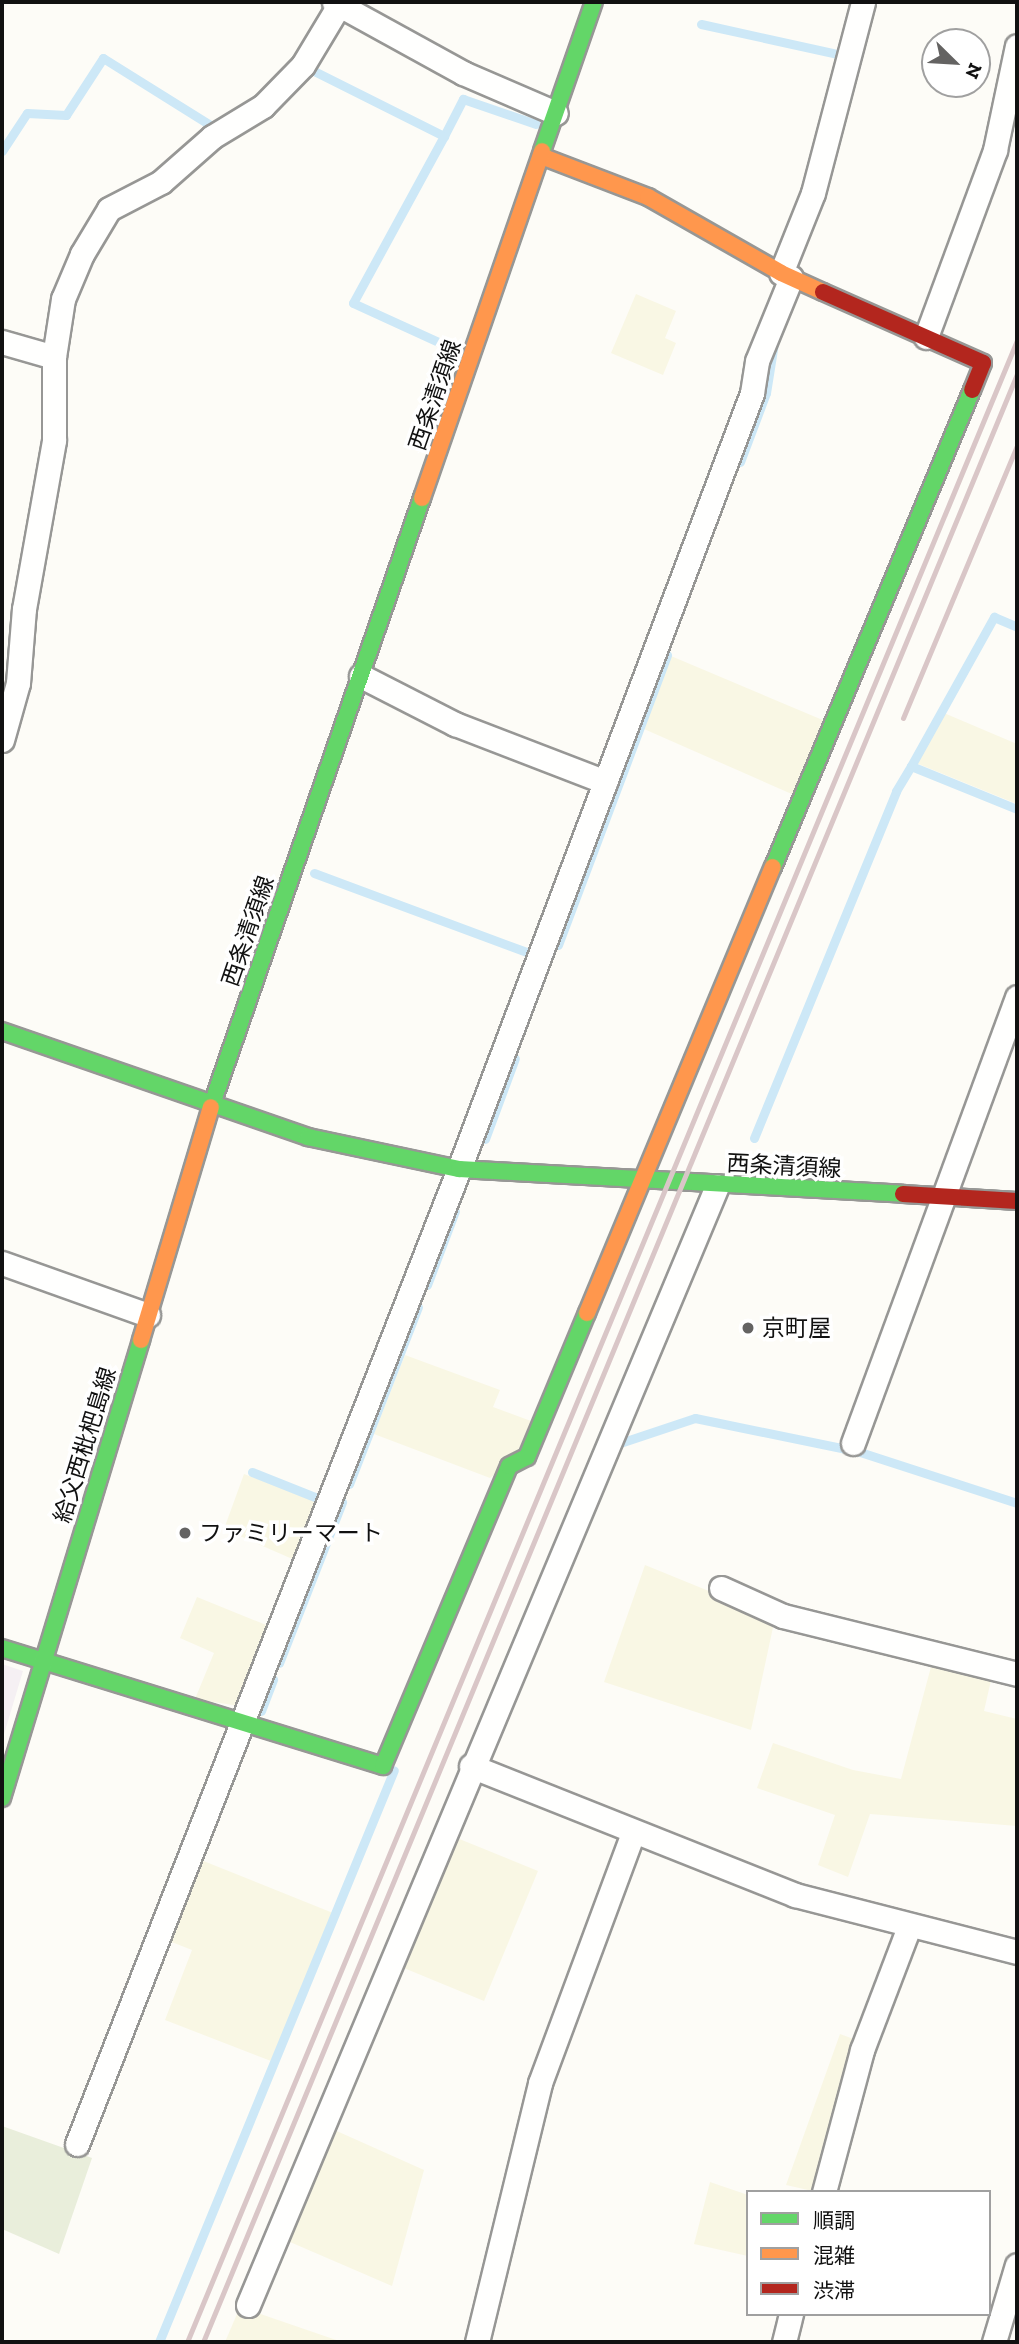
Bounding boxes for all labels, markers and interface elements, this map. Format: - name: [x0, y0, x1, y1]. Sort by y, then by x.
- north arrow: [921, 28, 991, 98]
- text: N: [960, 60, 987, 82]
- street label: 西条清須線: [403, 336, 467, 454]
- street label: 西条清須線: [216, 872, 280, 990]
- street label: 西条清須線: [726, 1149, 842, 1183]
- place label: 京町屋: [762, 1314, 831, 1342]
- marker: 京町屋: [740, 1320, 756, 1336]
- street label: 給父西枇杷島線: [48, 1364, 122, 1526]
- place label: ファミリーマート: [199, 1519, 383, 1547]
- marker: ファミリーマート: [177, 1525, 193, 1541]
- legend: [746, 2190, 991, 2316]
- text: 順調: [813, 2208, 855, 2233]
- text: 混雑: [813, 2243, 855, 2268]
- text: 渋滞: [813, 2278, 855, 2303]

